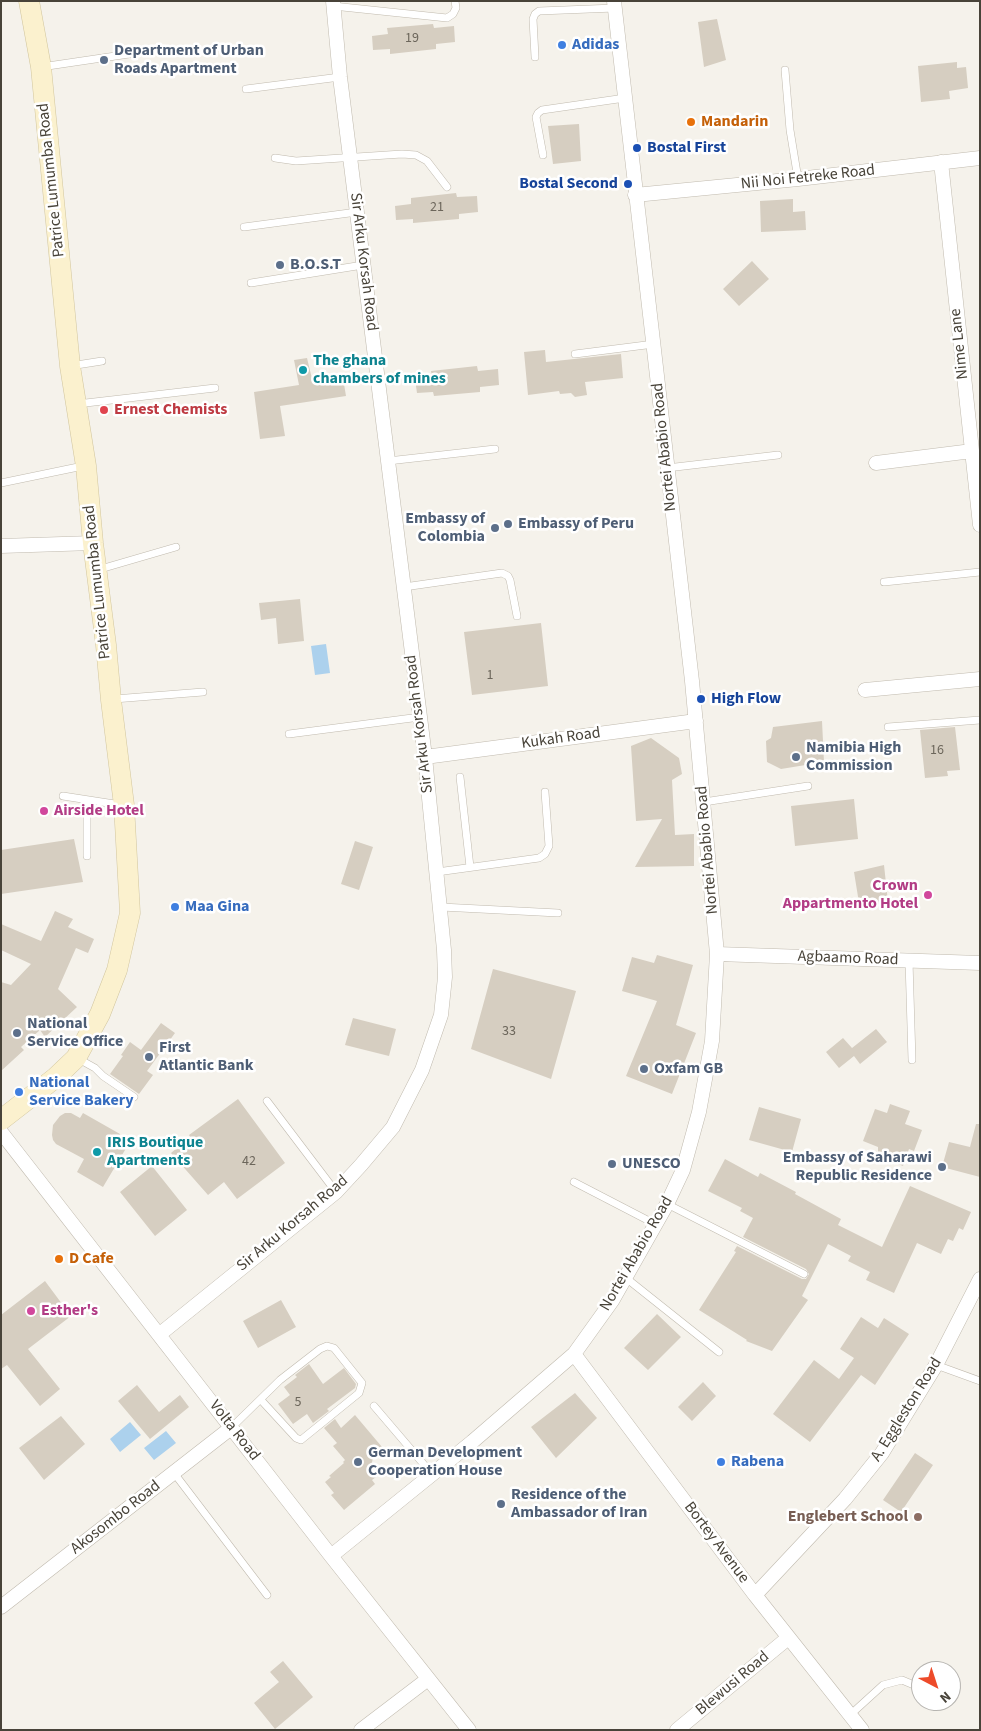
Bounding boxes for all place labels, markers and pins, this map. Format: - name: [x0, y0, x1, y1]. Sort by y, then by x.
- place label: Adidas: [572, 35, 619, 55]
- marker: Adidas: [556, 39, 568, 51]
- place label: Department of Urban Roads Apartment: [114, 41, 264, 79]
- marker: Department of Urban Roads Apartment: [98, 54, 110, 66]
- place label: Mandarin: [701, 112, 768, 132]
- marker: Mandarin: [685, 116, 697, 128]
- place label: Bostal First: [647, 138, 726, 158]
- marker: Bostal First: [631, 142, 643, 154]
- place label: Bostal Second: [519, 174, 618, 194]
- marker: Bostal Second: [622, 178, 634, 190]
- place label: B.O.S.T: [290, 255, 341, 275]
- marker: B.O.S.T: [274, 259, 286, 271]
- place label: The ghana chambers of mines: [313, 351, 446, 389]
- marker: The ghana chambers of mines: [297, 364, 309, 376]
- place label: Ernest Chemists: [114, 400, 227, 420]
- marker: Ernest Chemists: [98, 404, 110, 416]
- place label: Embassy of Colombia: [405, 509, 485, 547]
- place label: Embassy of Peru: [518, 514, 634, 534]
- marker: Embassy of Peru: [502, 518, 514, 530]
- marker: Embassy of Colombia: [489, 522, 501, 534]
- place label: High Flow: [711, 689, 781, 709]
- marker: High Flow: [695, 693, 707, 705]
- place label: Namibia High Commission: [806, 738, 901, 776]
- marker: Namibia High Commission: [790, 751, 802, 763]
- place label: Airside Hotel: [54, 801, 144, 821]
- marker: Airside Hotel: [38, 805, 50, 817]
- place label: Crown Appartmento Hotel: [783, 876, 918, 914]
- marker: Crown Appartmento Hotel: [922, 889, 934, 901]
- place label: Maa Gina: [185, 897, 249, 917]
- marker: Maa Gina: [169, 901, 181, 913]
- place label: National Service Office: [27, 1014, 123, 1052]
- marker: National Service Office: [11, 1027, 23, 1039]
- place label: First Atlantic Bank: [159, 1038, 253, 1076]
- marker: First Atlantic Bank: [143, 1051, 155, 1063]
- place label: Oxfam GB: [654, 1059, 723, 1079]
- marker: Oxfam GB: [638, 1063, 650, 1075]
- place label: National Service Bakery: [29, 1073, 134, 1111]
- marker: National Service Bakery: [13, 1086, 25, 1098]
- place label: IRIS Boutique Apartments: [107, 1133, 203, 1171]
- marker: IRIS Boutique Apartments: [91, 1146, 103, 1158]
- place label: Embassy of Saharawi Republic Residence: [783, 1148, 932, 1186]
- place label: UNESCO: [622, 1154, 681, 1174]
- marker: UNESCO: [606, 1158, 618, 1170]
- marker: Embassy of Saharawi Republic Residence: [936, 1161, 948, 1173]
- place label: D Cafe: [69, 1249, 114, 1269]
- marker: D Cafe: [53, 1253, 65, 1265]
- place label: Esther's: [41, 1301, 98, 1321]
- marker: Esther's: [25, 1305, 37, 1317]
- place label: German Development Cooperation House: [368, 1443, 522, 1481]
- place label: Rabena: [731, 1452, 784, 1472]
- marker: German Development Cooperation House: [352, 1456, 364, 1468]
- marker: Rabena: [715, 1456, 727, 1468]
- place label: Residence of the Ambassador of Iran: [511, 1485, 647, 1523]
- marker: Residence of the Ambassador of Iran: [495, 1498, 507, 1510]
- place label: Englebert School: [788, 1507, 908, 1527]
- marker: Englebert School: [912, 1511, 924, 1523]

